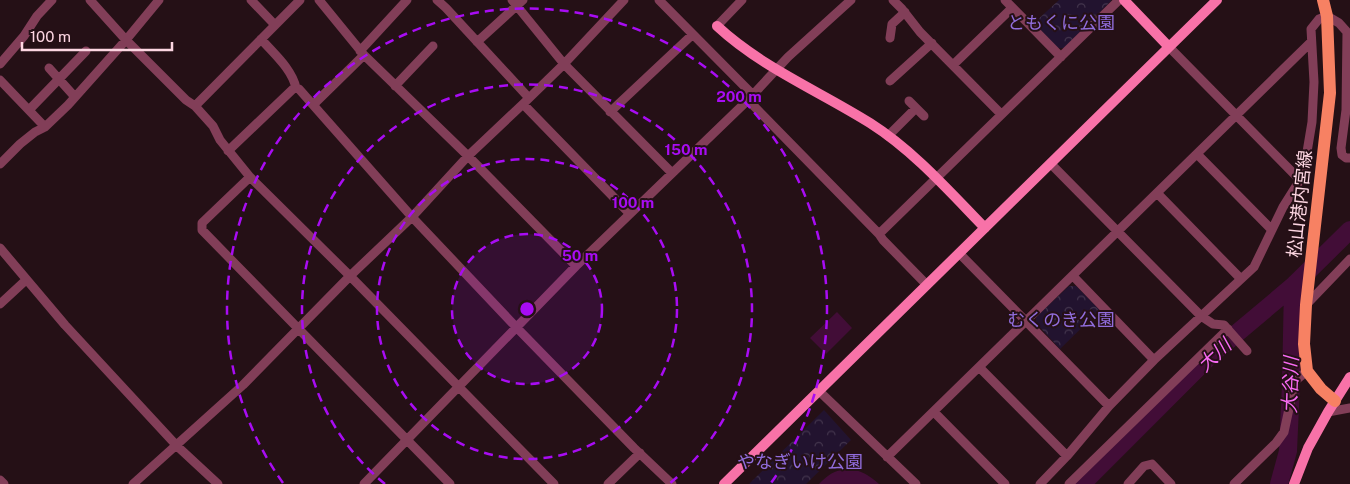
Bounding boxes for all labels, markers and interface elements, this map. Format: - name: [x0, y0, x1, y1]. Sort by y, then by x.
- park label: ともくに公園: [1007, 12, 1115, 33]
- scale bar: [22, 20, 172, 52]
- text: 100 m: [30, 28, 71, 45]
- text: 200 m: [716, 88, 762, 105]
- text: 150 m: [664, 141, 708, 158]
- street label: 松山港内宮線: [1283, 149, 1316, 259]
- text: 100 m: [612, 194, 654, 211]
- text: 50 m: [562, 247, 598, 264]
- centre of rings: [518, 300, 536, 318]
- park label: むくのき公園: [1007, 309, 1115, 330]
- water label: 大川: [1193, 333, 1237, 376]
- water label: 大谷川: [1278, 354, 1302, 414]
- park label: やなぎいけ公園: [737, 451, 863, 472]

